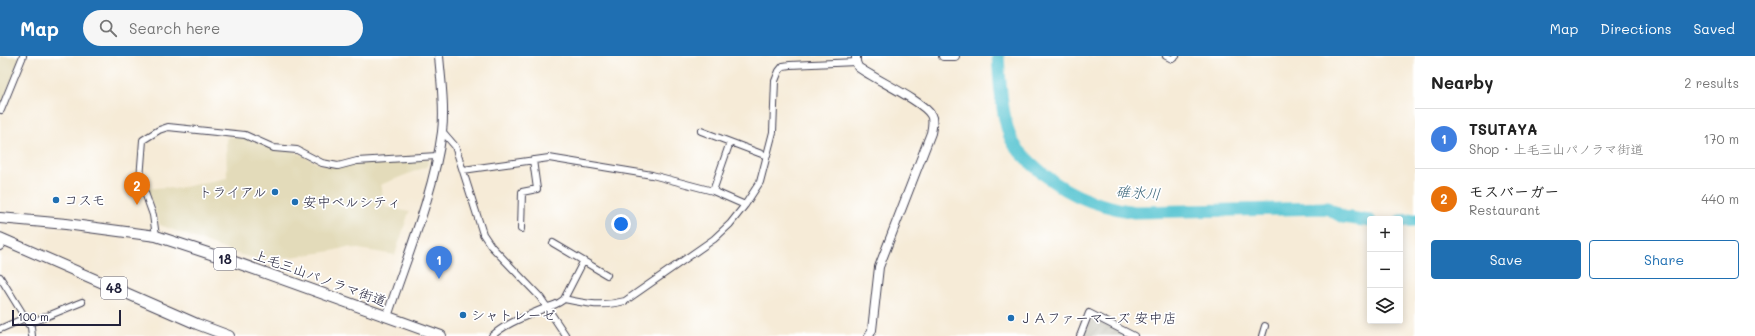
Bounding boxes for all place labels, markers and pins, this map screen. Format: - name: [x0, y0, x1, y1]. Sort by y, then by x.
- pin: 2: [124, 172, 150, 205]
- place label: トライアル: [198, 182, 267, 201]
- marker: トライアル: [270, 187, 280, 197]
- place label: コスモ: [64, 190, 105, 209]
- place label: 安中ベルシティ: [303, 192, 401, 211]
- marker: コスモ: [51, 195, 61, 205]
- marker: 安中ベルシティ: [290, 197, 300, 207]
- pin: 1: [426, 246, 452, 279]
- place label: シャトレーゼ: [471, 305, 556, 324]
- place label: ＪＡファーマーズ 安中店: [1019, 308, 1177, 327]
- marker: シャトレーゼ: [458, 310, 468, 320]
- marker: ＪＡファーマーズ 安中店: [1006, 313, 1016, 323]

